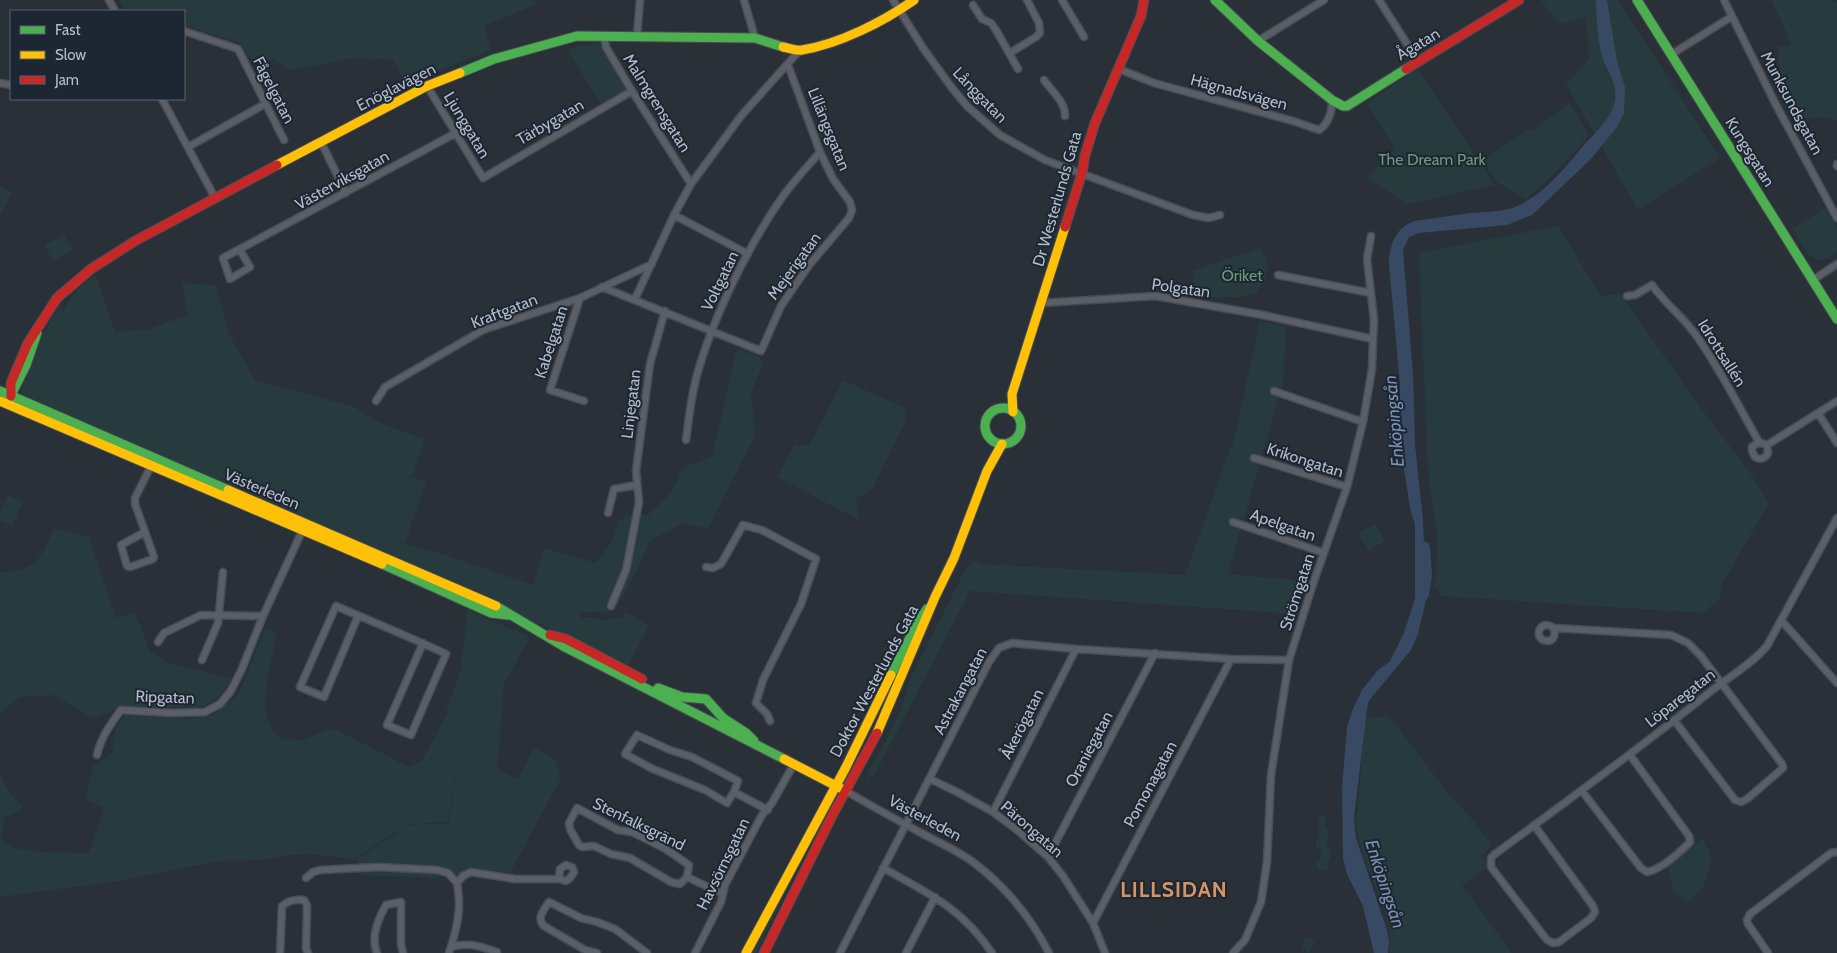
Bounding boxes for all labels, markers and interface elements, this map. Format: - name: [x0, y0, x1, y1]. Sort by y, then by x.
- legend: [10, 10, 185, 100]
- text: Fast: [55, 21, 80, 39]
- street label: Ågatan: [1393, 24, 1443, 64]
- text: Slow: [55, 46, 86, 64]
- street label: Munksundsgatan: [1757, 48, 1827, 158]
- street label: Malmgrensgatan: [619, 50, 695, 156]
- street label: Fågelgatan: [249, 53, 299, 127]
- street label: Enöglavägen: [353, 59, 439, 115]
- street label: Långgatan: [949, 63, 1011, 127]
- street label: Hägnadsvägen: [1188, 70, 1290, 114]
- text: Jam: [54, 71, 79, 89]
- street label: Lillängsgatan: [804, 85, 854, 173]
- street label: Ljunggatan: [440, 88, 494, 162]
- street label: Tärbygatan: [513, 95, 587, 149]
- street label: Kungsgatan: [1721, 114, 1779, 190]
- street label: Dr Westerlunds Gata: [1029, 129, 1085, 269]
- street label: Västerviksgatan: [292, 146, 392, 214]
- park label: The Dream Park: [1378, 150, 1487, 169]
- street label: Mejerigatan: [763, 229, 825, 303]
- street label: Voltgatan: [697, 248, 743, 314]
- park label: Öriket: [1221, 266, 1263, 285]
- street label: Polgatan: [1150, 274, 1212, 302]
- street label: Kraftgatan: [468, 290, 540, 332]
- street label: Kabelgatan: [530, 303, 572, 381]
- street label: Idrottsallén: [1694, 316, 1750, 390]
- street label: Linjegatan: [617, 368, 645, 440]
- water label: Enköpingsån: [1379, 374, 1409, 468]
- street label: Krikongatan: [1264, 439, 1346, 481]
- street label: Västerleden: [222, 465, 303, 513]
- street label: Apelgatan: [1248, 505, 1318, 545]
- street label: Strömgatan: [1276, 551, 1318, 633]
- street label: Doktor Westerlunds Gata: [826, 601, 922, 760]
- street label: Astrakangatan: [929, 644, 991, 738]
- street label: Löparegatan: [1641, 665, 1719, 731]
- street label: Ripgatan: [135, 686, 195, 708]
- street label: Åkerögatan: [996, 686, 1048, 762]
- street label: Oraniegatan: [1061, 708, 1117, 790]
- street label: Pomonagatan: [1119, 738, 1181, 830]
- street label: Västerleden: [885, 791, 965, 845]
- street label: Stenfalksgränd: [590, 793, 688, 855]
- street label: Pärongatan: [997, 797, 1067, 861]
- street label: Havsörnsgatan: [693, 815, 753, 913]
- water label: Enköpingsån: [1360, 837, 1410, 931]
- district label: LILLSIDAN: [1120, 877, 1228, 902]

